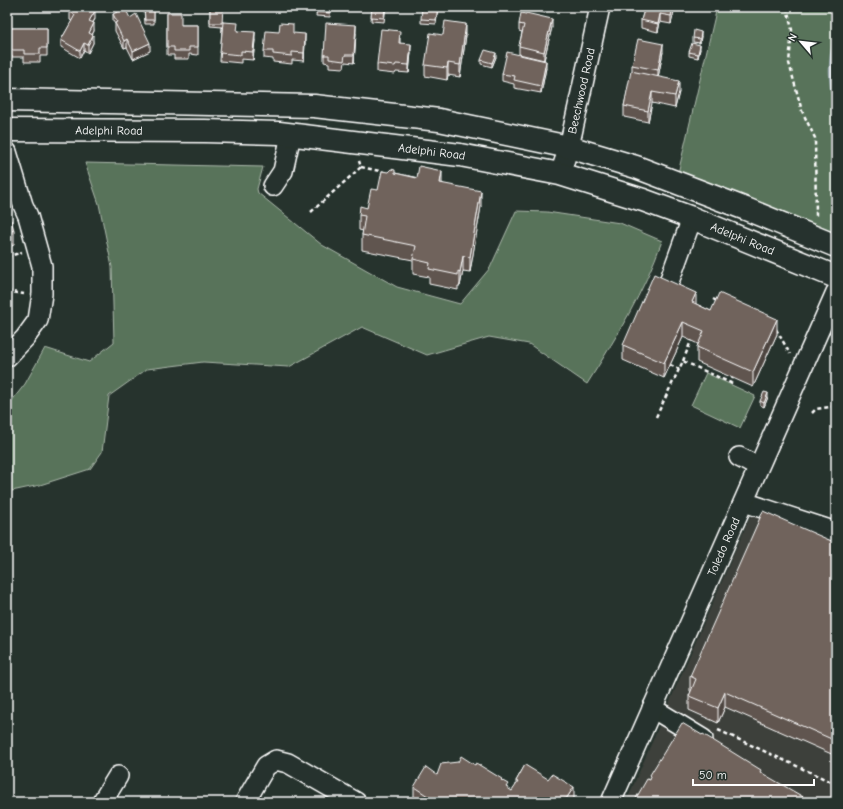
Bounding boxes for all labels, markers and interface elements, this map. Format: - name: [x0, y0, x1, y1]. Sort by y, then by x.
- north arrow: [781, 22, 821, 62]
- text: N: [785, 31, 800, 44]
- street label: Beechwood Road: [565, 46, 598, 135]
- street label: Adelphi Road: [75, 123, 143, 138]
- street label: Adelphi Road: [397, 141, 467, 163]
- street label: Adelphi Road: [709, 219, 776, 258]
- street label: Toledo Road: [705, 515, 743, 578]
- scale bar: [693, 761, 814, 787]
- text: 50 m: [699, 768, 727, 782]

